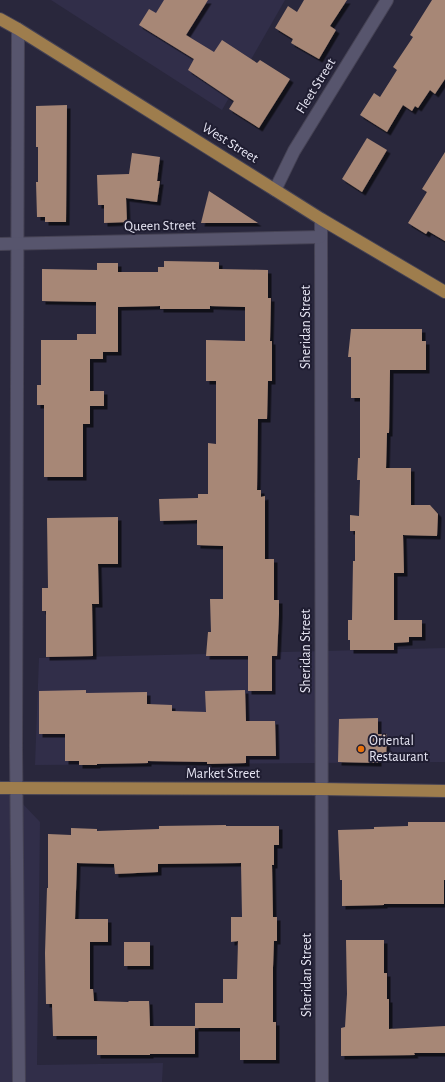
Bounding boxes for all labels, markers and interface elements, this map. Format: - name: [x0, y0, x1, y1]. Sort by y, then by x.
- street label: Fleet Street: [294, 55, 339, 116]
- street label: West Street: [199, 120, 261, 166]
- street label: Queen Street: [124, 218, 196, 234]
- street label: Sheridan Street: [299, 284, 313, 369]
- street label: Sheridan Street: [299, 608, 313, 693]
- place label: Oriental Restaurant: [369, 734, 429, 764]
- marker: Oriental Restaurant: [356, 744, 366, 754]
- street label: Market Street: [186, 767, 261, 781]
- street label: Sheridan Street: [300, 932, 314, 1017]

